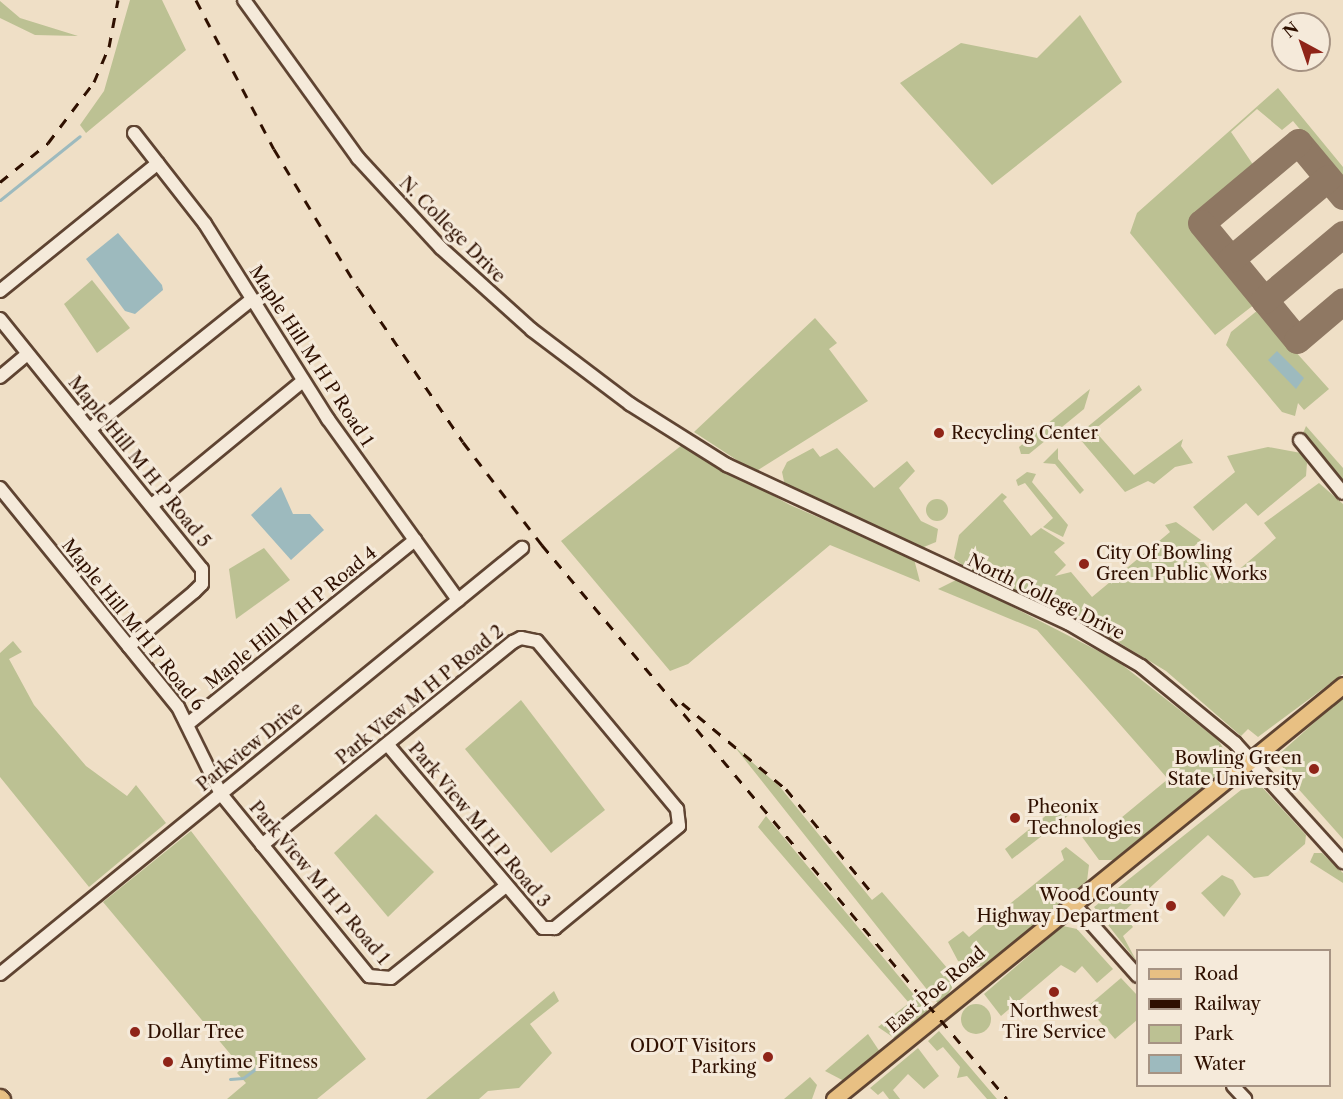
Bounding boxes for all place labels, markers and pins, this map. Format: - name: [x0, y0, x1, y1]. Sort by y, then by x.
- place label: Recycling Center: [951, 422, 1098, 444]
- marker: Recycling Center: [932, 426, 946, 440]
- place label: City Of Bowling Green Public Works: [1096, 543, 1268, 586]
- marker: City Of Bowling Green Public Works: [1077, 557, 1091, 571]
- place label: Bowling Green State University: [1168, 748, 1302, 790]
- marker: Bowling Green State University: [1307, 762, 1321, 776]
- place label: Pheonix Technologies: [1027, 797, 1141, 840]
- marker: Pheonix Technologies: [1008, 811, 1022, 825]
- place label: Wood County Highway Department: [976, 885, 1159, 928]
- marker: Wood County Highway Department: [1164, 899, 1178, 913]
- marker: Northwest Tire Service: [1047, 985, 1061, 999]
- place label: Northwest Tire Service: [1002, 1001, 1106, 1044]
- place label: Dollar Tree: [147, 1021, 245, 1043]
- marker: Dollar Tree: [128, 1025, 142, 1039]
- place label: ODOT Visitors Parking: [629, 1036, 756, 1078]
- marker: ODOT Visitors Parking: [761, 1050, 775, 1064]
- place label: Anytime Fitness: [180, 1051, 318, 1073]
- marker: Anytime Fitness: [161, 1055, 175, 1069]

